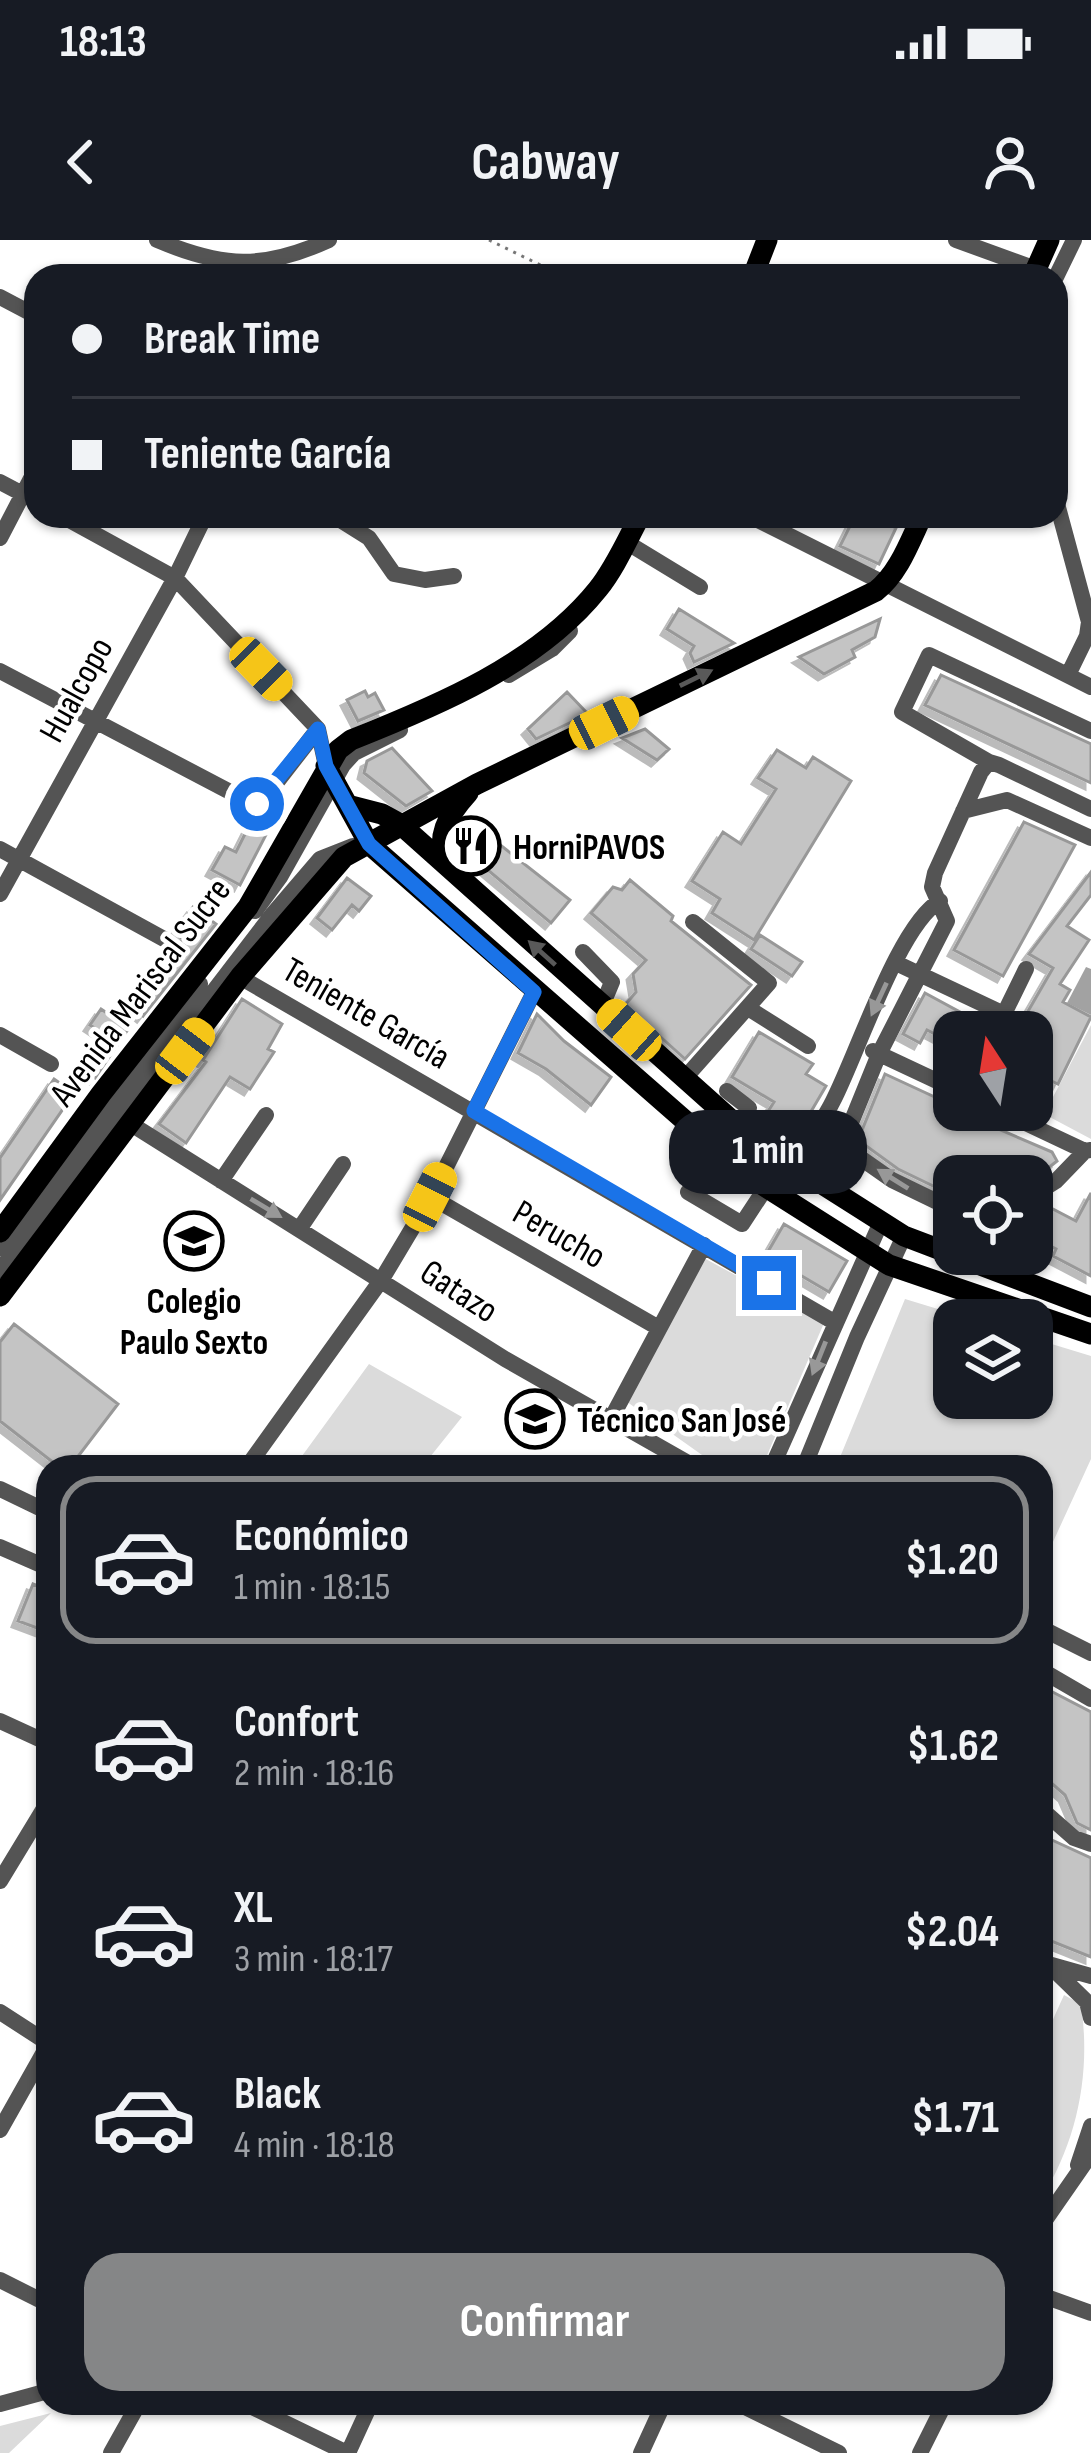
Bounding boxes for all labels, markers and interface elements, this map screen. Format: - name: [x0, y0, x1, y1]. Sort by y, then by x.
- text: 18:13: [60, 15, 147, 70]
- icon: back: [48, 129, 114, 195]
- icon: person: [977, 129, 1043, 195]
- text: Cabway: [471, 130, 620, 195]
- text: Break Time: [144, 312, 320, 367]
- text: Teniente García: [144, 427, 391, 482]
- street label: Hualcopo: [31, 630, 123, 750]
- car: [223, 631, 299, 707]
- one-way arrow: [679, 669, 713, 689]
- car: [564, 691, 644, 755]
- route start: [230, 777, 284, 831]
- restaurant icon: HorniPAVOS: [440, 815, 502, 877]
- place label: HorniPAVOS: [513, 827, 665, 870]
- street label: Avenida Mariscal Sucre: [41, 870, 241, 1116]
- one-way arrow: [528, 940, 557, 967]
- street label: Teniente García: [274, 949, 457, 1079]
- one-way arrow: [869, 982, 889, 1017]
- car: [590, 993, 668, 1067]
- car: [149, 1011, 221, 1091]
- north arrow: [933, 1011, 1053, 1131]
- map controls: [933, 1011, 1053, 1419]
- callout: 1 min: [670, 1109, 868, 1193]
- text: 1 min: [732, 1128, 804, 1175]
- button: locate: [933, 1155, 1053, 1275]
- car: [398, 1157, 462, 1237]
- one-way arrow: [876, 1169, 910, 1190]
- street label: Perucho: [505, 1192, 613, 1279]
- one-way arrow: [249, 1197, 283, 1218]
- school or university icon: Colegio Paulo Sexto: [163, 1210, 225, 1272]
- street label: Gatazo: [412, 1251, 505, 1333]
- route end: [742, 1256, 796, 1310]
- place label: Colegio Paulo Sexto: [120, 1281, 268, 1365]
- button: layers: [933, 1299, 1053, 1419]
- one-way arrow: [809, 1340, 828, 1376]
- school or university icon: Técnico San José: [504, 1388, 566, 1450]
- place label: Técnico San José: [577, 1400, 786, 1443]
- icon: car: [90, 1506, 198, 1614]
- text: Económico: [234, 1509, 409, 1564]
- text: $1.20: [905, 1533, 999, 1588]
- text: 1 min · 18:15: [234, 1564, 390, 1611]
- icon: car: [90, 1692, 198, 1800]
- text: Confort: [234, 1695, 359, 1750]
- text: $1.62: [907, 1719, 999, 1774]
- text: 2 min · 18:16: [234, 1750, 394, 1797]
- icon: car: [90, 1878, 198, 1986]
- text: XL: [234, 1881, 273, 1936]
- text: $2.04: [905, 1905, 999, 1960]
- text: 3 min · 18:17: [234, 1936, 393, 1983]
- icon: car: [90, 2064, 198, 2172]
- text: Black: [234, 2067, 321, 2122]
- text: $1.71: [911, 2091, 999, 2146]
- text: 4 min · 18:18: [234, 2122, 395, 2169]
- button: Confirmar: [84, 2253, 1005, 2391]

